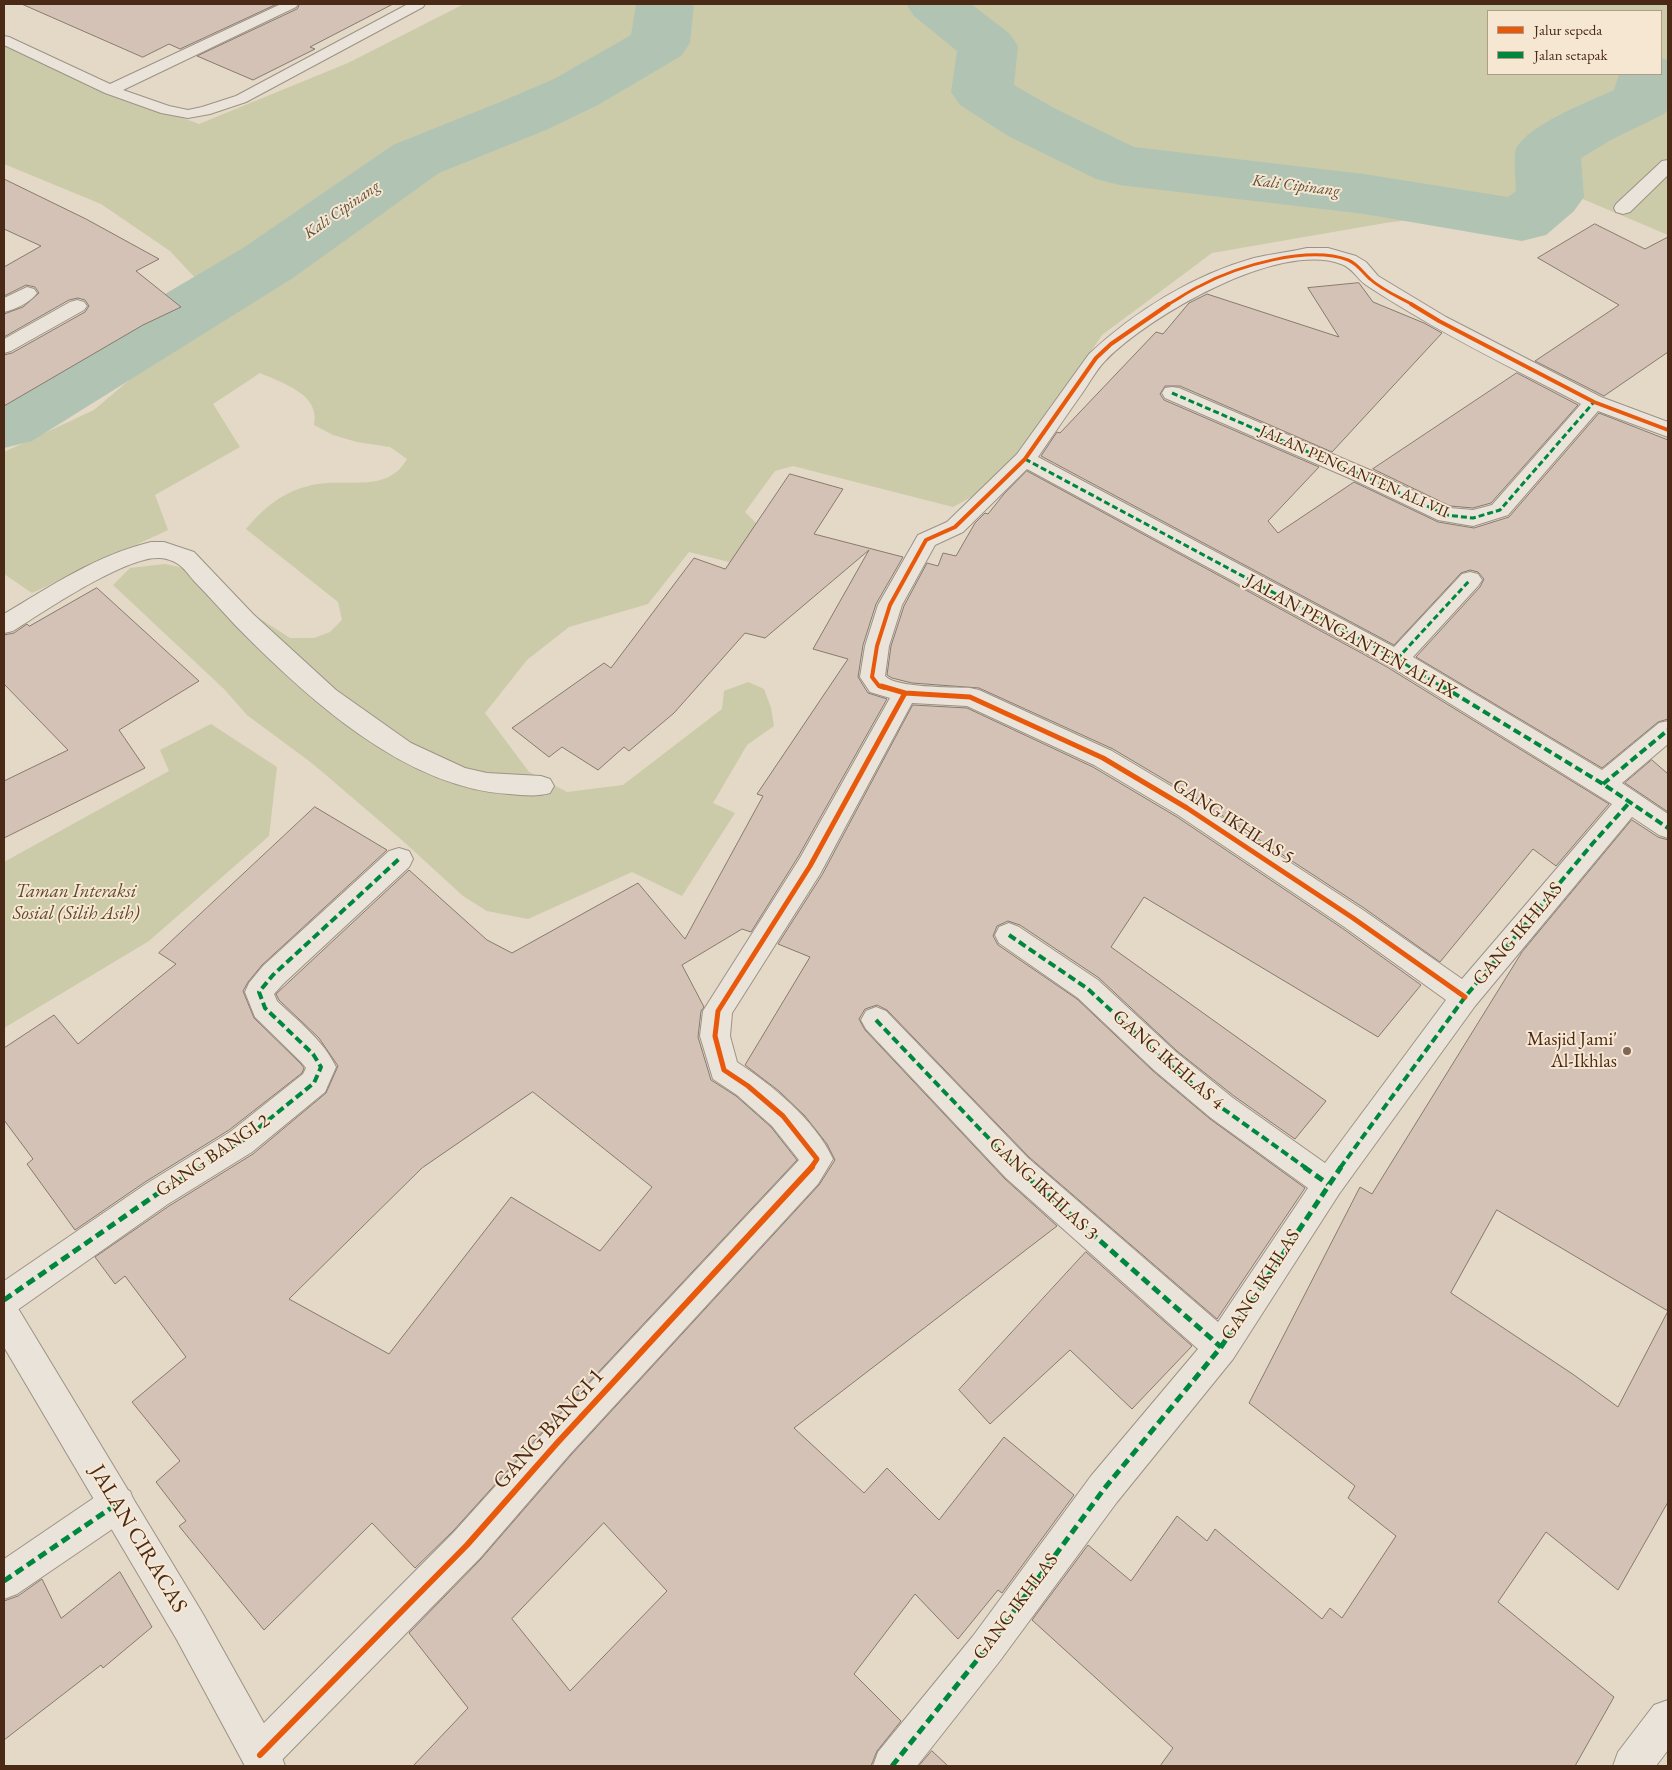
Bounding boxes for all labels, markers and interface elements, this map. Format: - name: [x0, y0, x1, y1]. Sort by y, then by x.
- legend: [1487, 10, 1662, 75]
- text: Jalur sepeda: [1534, 20, 1602, 39]
- text: Jalan setapak: [1534, 45, 1608, 64]
- water label: Kali Cipinang: [1251, 171, 1341, 201]
- water label: Kali Cipinang: [300, 177, 384, 243]
- street label: JALAN PENGANTEN ALI VII: [1256, 422, 1452, 522]
- street label: JALAN PENGANTEN ALI IX: [1242, 569, 1460, 705]
- street label: GANG IKHLAS 5: [1168, 774, 1298, 870]
- street label: GANG IKHLAS: [1468, 878, 1568, 990]
- park label: Taman Interaksi Sosial (Silih Asih): [13, 881, 139, 925]
- street label: GANG IKHLAS 4: [1108, 1005, 1228, 1115]
- place label: Masjid Jami' Al-Ikhlas: [1527, 1029, 1617, 1073]
- marker: Masjid Jami' Al-Ikhlas: [1621, 1045, 1633, 1057]
- street label: GANG BANGI 2: [152, 1110, 274, 1202]
- street label: GANG IKHLAS 3: [984, 1133, 1102, 1245]
- street label: GANG IKHLAS: [1217, 1225, 1305, 1345]
- street label: GANG BANGI 1: [488, 1363, 610, 1495]
- street label: JALAN CIRACAS: [83, 1460, 193, 1618]
- street label: GANG IKHLAS: [969, 1549, 1063, 1665]

